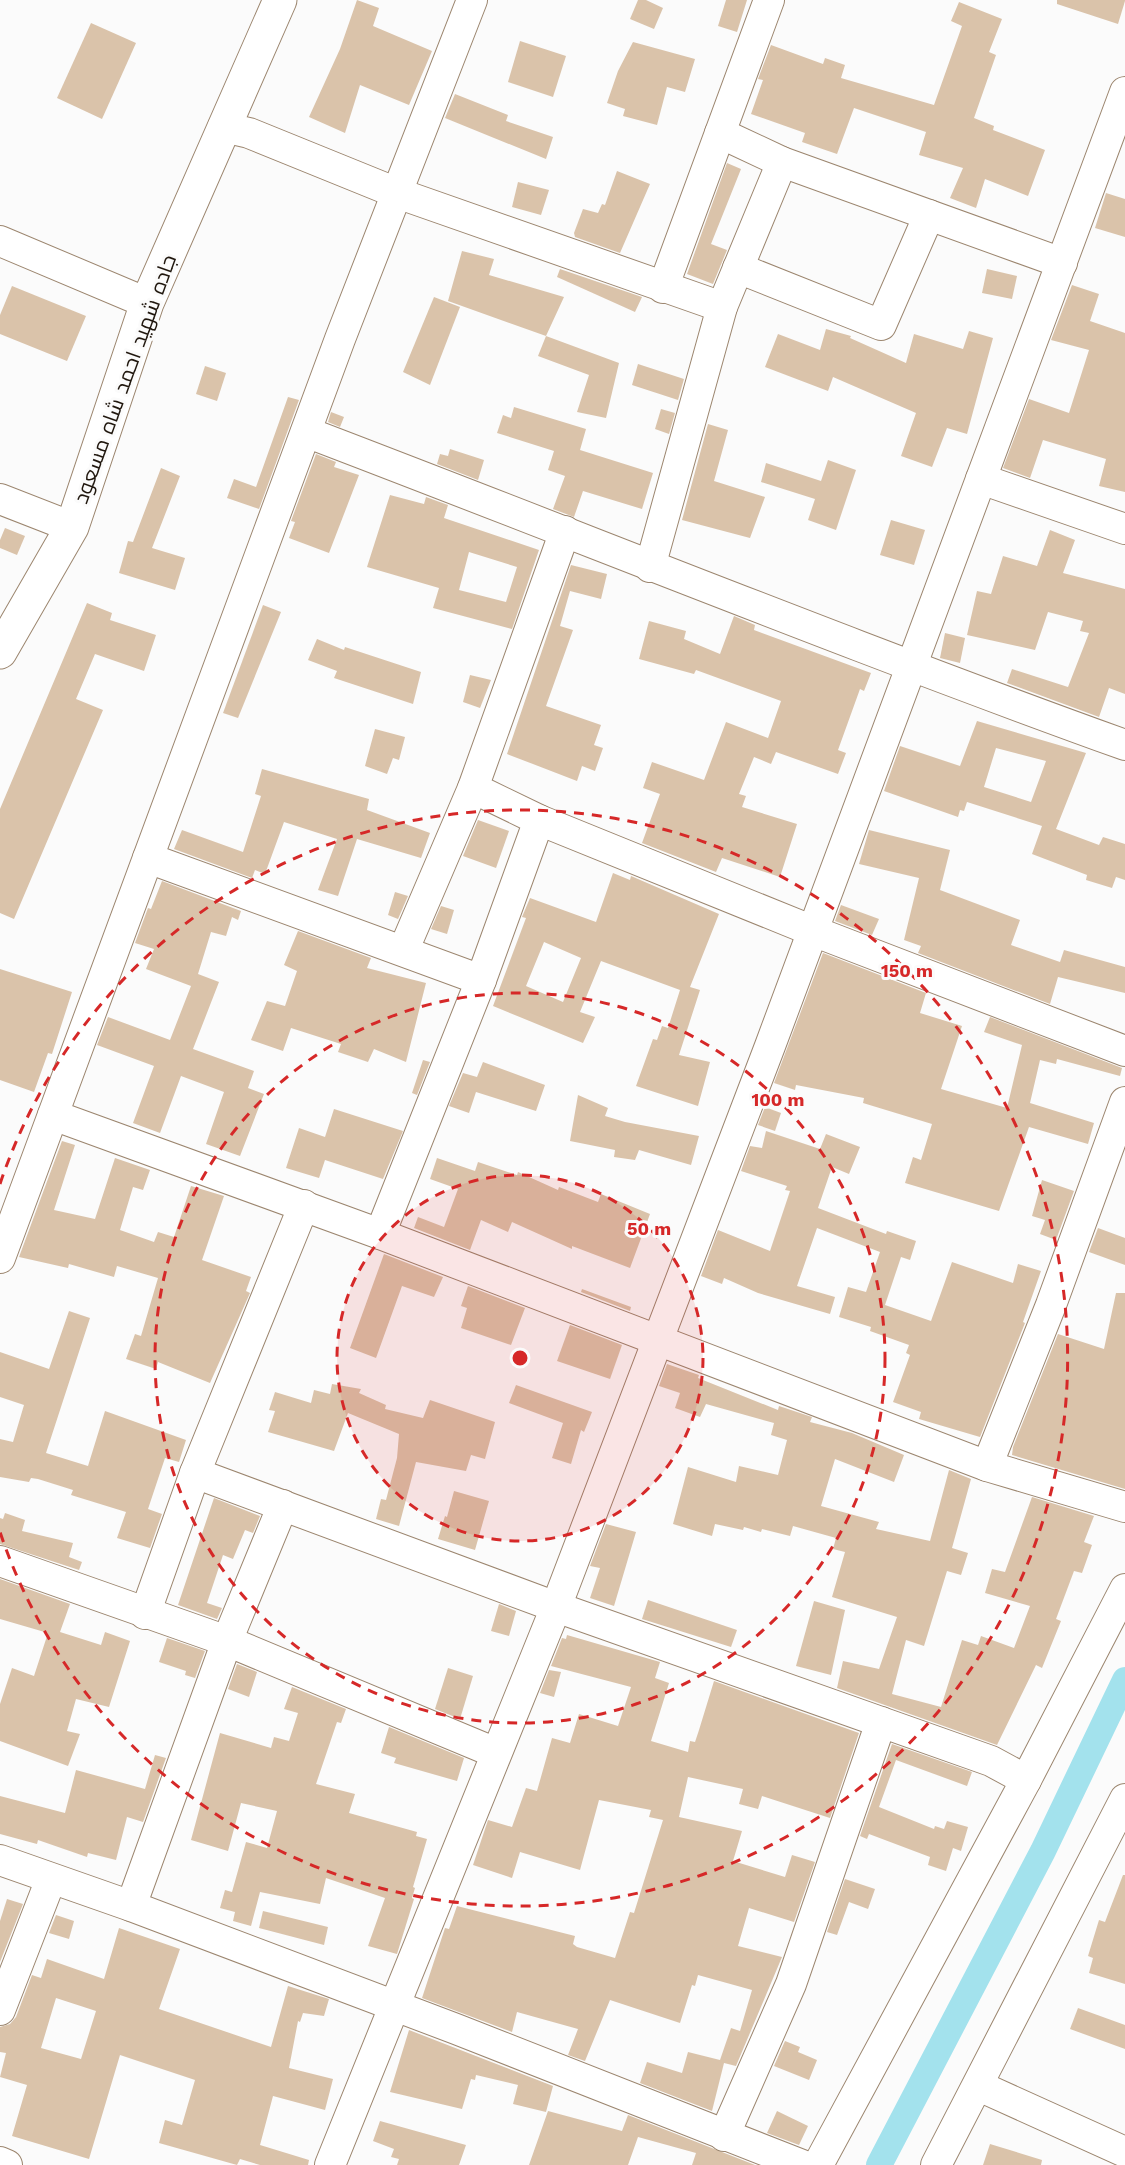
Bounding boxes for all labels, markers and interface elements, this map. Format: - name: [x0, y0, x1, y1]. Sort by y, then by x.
- street label: جاده شهيد احمد شاه مسعود: [68, 251, 182, 507]
- text: 150 m: [881, 960, 933, 981]
- text: 100 m: [751, 1089, 805, 1110]
- text: 50 m: [627, 1218, 671, 1239]
- centre of rings: [510, 1348, 530, 1368]

